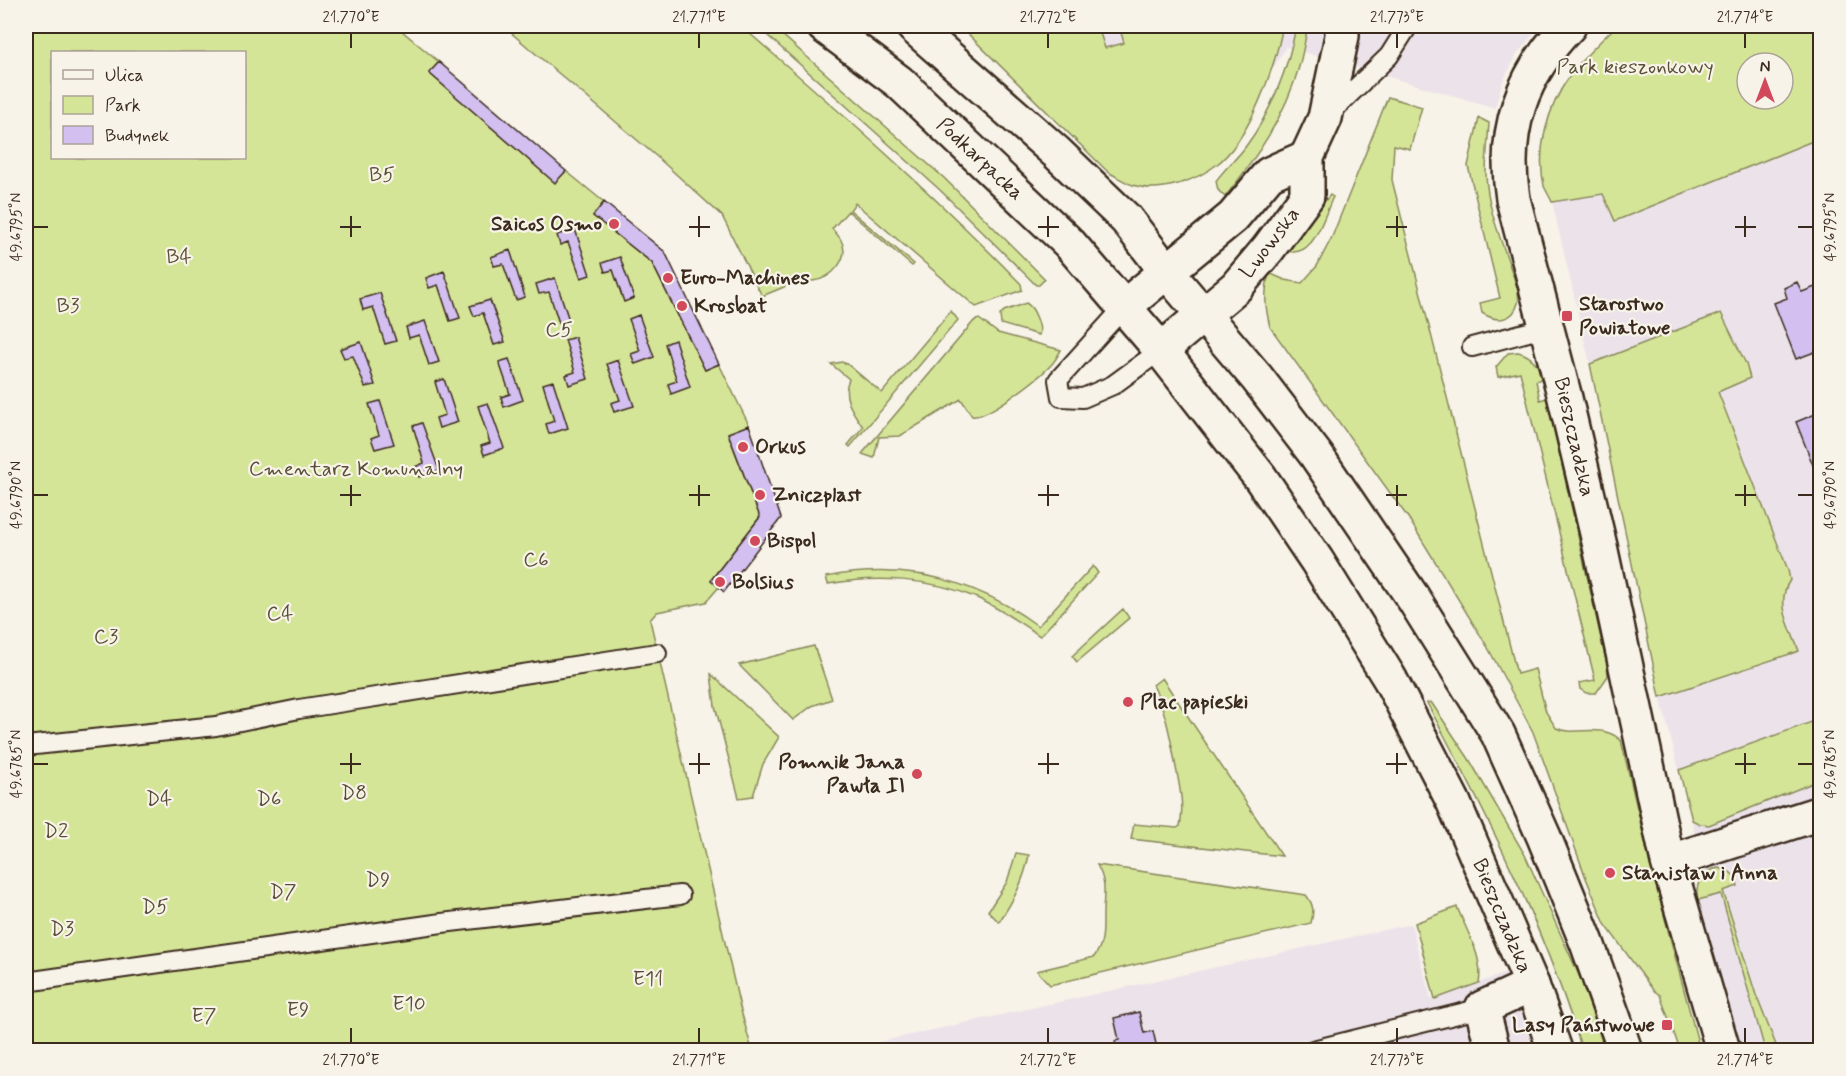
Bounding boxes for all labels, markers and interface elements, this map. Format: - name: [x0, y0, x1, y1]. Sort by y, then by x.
- text: 21.770°E: [323, 8, 380, 28]
- text: 21.771°E: [672, 8, 726, 28]
- text: 21.772°E: [1020, 8, 1077, 28]
- text: 21.773°E: [1370, 8, 1424, 28]
- text: 21.774°E: [1717, 8, 1774, 28]
- legend: [51, 51, 246, 159]
- north arrow: [1735, 51, 1795, 111]
- park label: Park kieszonkowy: [1556, 53, 1714, 81]
- text: N: [1760, 57, 1770, 78]
- text: Ulica: [105, 64, 144, 88]
- text: Park: [105, 94, 141, 118]
- street label: Podkarpacka: [930, 111, 1030, 207]
- text: Budynek: [105, 124, 169, 148]
- park label: B5: [369, 161, 395, 189]
- text: 49.6795°N: [7, 193, 27, 261]
- text: 49.6795°N: [1821, 193, 1841, 261]
- street label: Lwowska: [1233, 201, 1307, 285]
- place label: Saicos Osmo: [491, 210, 602, 238]
- marker: Saicos Osmo: [607, 217, 621, 231]
- park label: B4: [166, 243, 192, 271]
- place label: Euro-Machines: [680, 264, 810, 292]
- marker: Euro-Machines: [661, 271, 675, 285]
- place label: Starostwo Powiatowe: [1579, 290, 1671, 342]
- park label: B3: [57, 292, 80, 320]
- place label: Krosbat: [694, 292, 767, 320]
- marker: Krosbat: [675, 299, 689, 313]
- marker: Starostwo Powiatowe: [1560, 309, 1574, 323]
- park label: C5: [545, 316, 573, 344]
- street label: Bieszczadzka: [1547, 375, 1601, 499]
- place label: Orkus: [755, 433, 807, 461]
- marker: Orkus: [736, 440, 750, 454]
- park label: Cmentarz Komunalny: [249, 455, 463, 483]
- text: 49.6790°N: [7, 461, 27, 529]
- text: 49.6790°N: [1821, 461, 1841, 529]
- place label: Zniczplast: [772, 481, 862, 509]
- marker: Zniczplast: [753, 488, 767, 502]
- place label: Bispol: [767, 527, 816, 555]
- marker: Bispol: [748, 534, 762, 548]
- park label: C6: [523, 546, 549, 574]
- place label: Bolsius: [732, 568, 794, 596]
- marker: Bolsius: [713, 575, 727, 589]
- park label: C4: [266, 600, 294, 628]
- park label: C3: [94, 623, 119, 651]
- place label: Plac papieski: [1140, 688, 1248, 716]
- marker: Plac papieski: [1121, 695, 1135, 709]
- text: 49.6785°N: [7, 730, 27, 798]
- text: 49.6785°N: [1821, 730, 1841, 798]
- place label: Pomnik Jana Pawła II: [778, 748, 905, 800]
- marker: Pomnik Jana Pawła II: [910, 767, 924, 781]
- park label: D8: [341, 779, 367, 807]
- park label: D4: [146, 785, 172, 813]
- park label: D6: [256, 785, 282, 813]
- park label: D2: [44, 817, 68, 845]
- street label: Bieszczadzka: [1465, 855, 1539, 977]
- place label: Stanisław i Anna: [1622, 859, 1778, 887]
- park label: D9: [366, 866, 390, 894]
- marker: Stanisław i Anna: [1603, 866, 1617, 880]
- park label: D7: [269, 878, 297, 906]
- park label: D5: [141, 893, 169, 921]
- park label: D3: [50, 915, 74, 943]
- park label: E11: [633, 965, 663, 993]
- park label: E10: [392, 990, 426, 1018]
- park label: E9: [287, 996, 309, 1024]
- park label: E7: [191, 1002, 217, 1030]
- place label: Lasy Państwowe: [1512, 1011, 1655, 1039]
- marker: Lasy Państwowe: [1660, 1018, 1674, 1032]
- text: 21.770°E: [323, 1051, 380, 1071]
- text: 21.771°E: [672, 1051, 726, 1071]
- text: 21.772°E: [1020, 1051, 1077, 1071]
- text: 21.773°E: [1370, 1051, 1424, 1071]
- text: 21.774°E: [1717, 1051, 1774, 1071]

